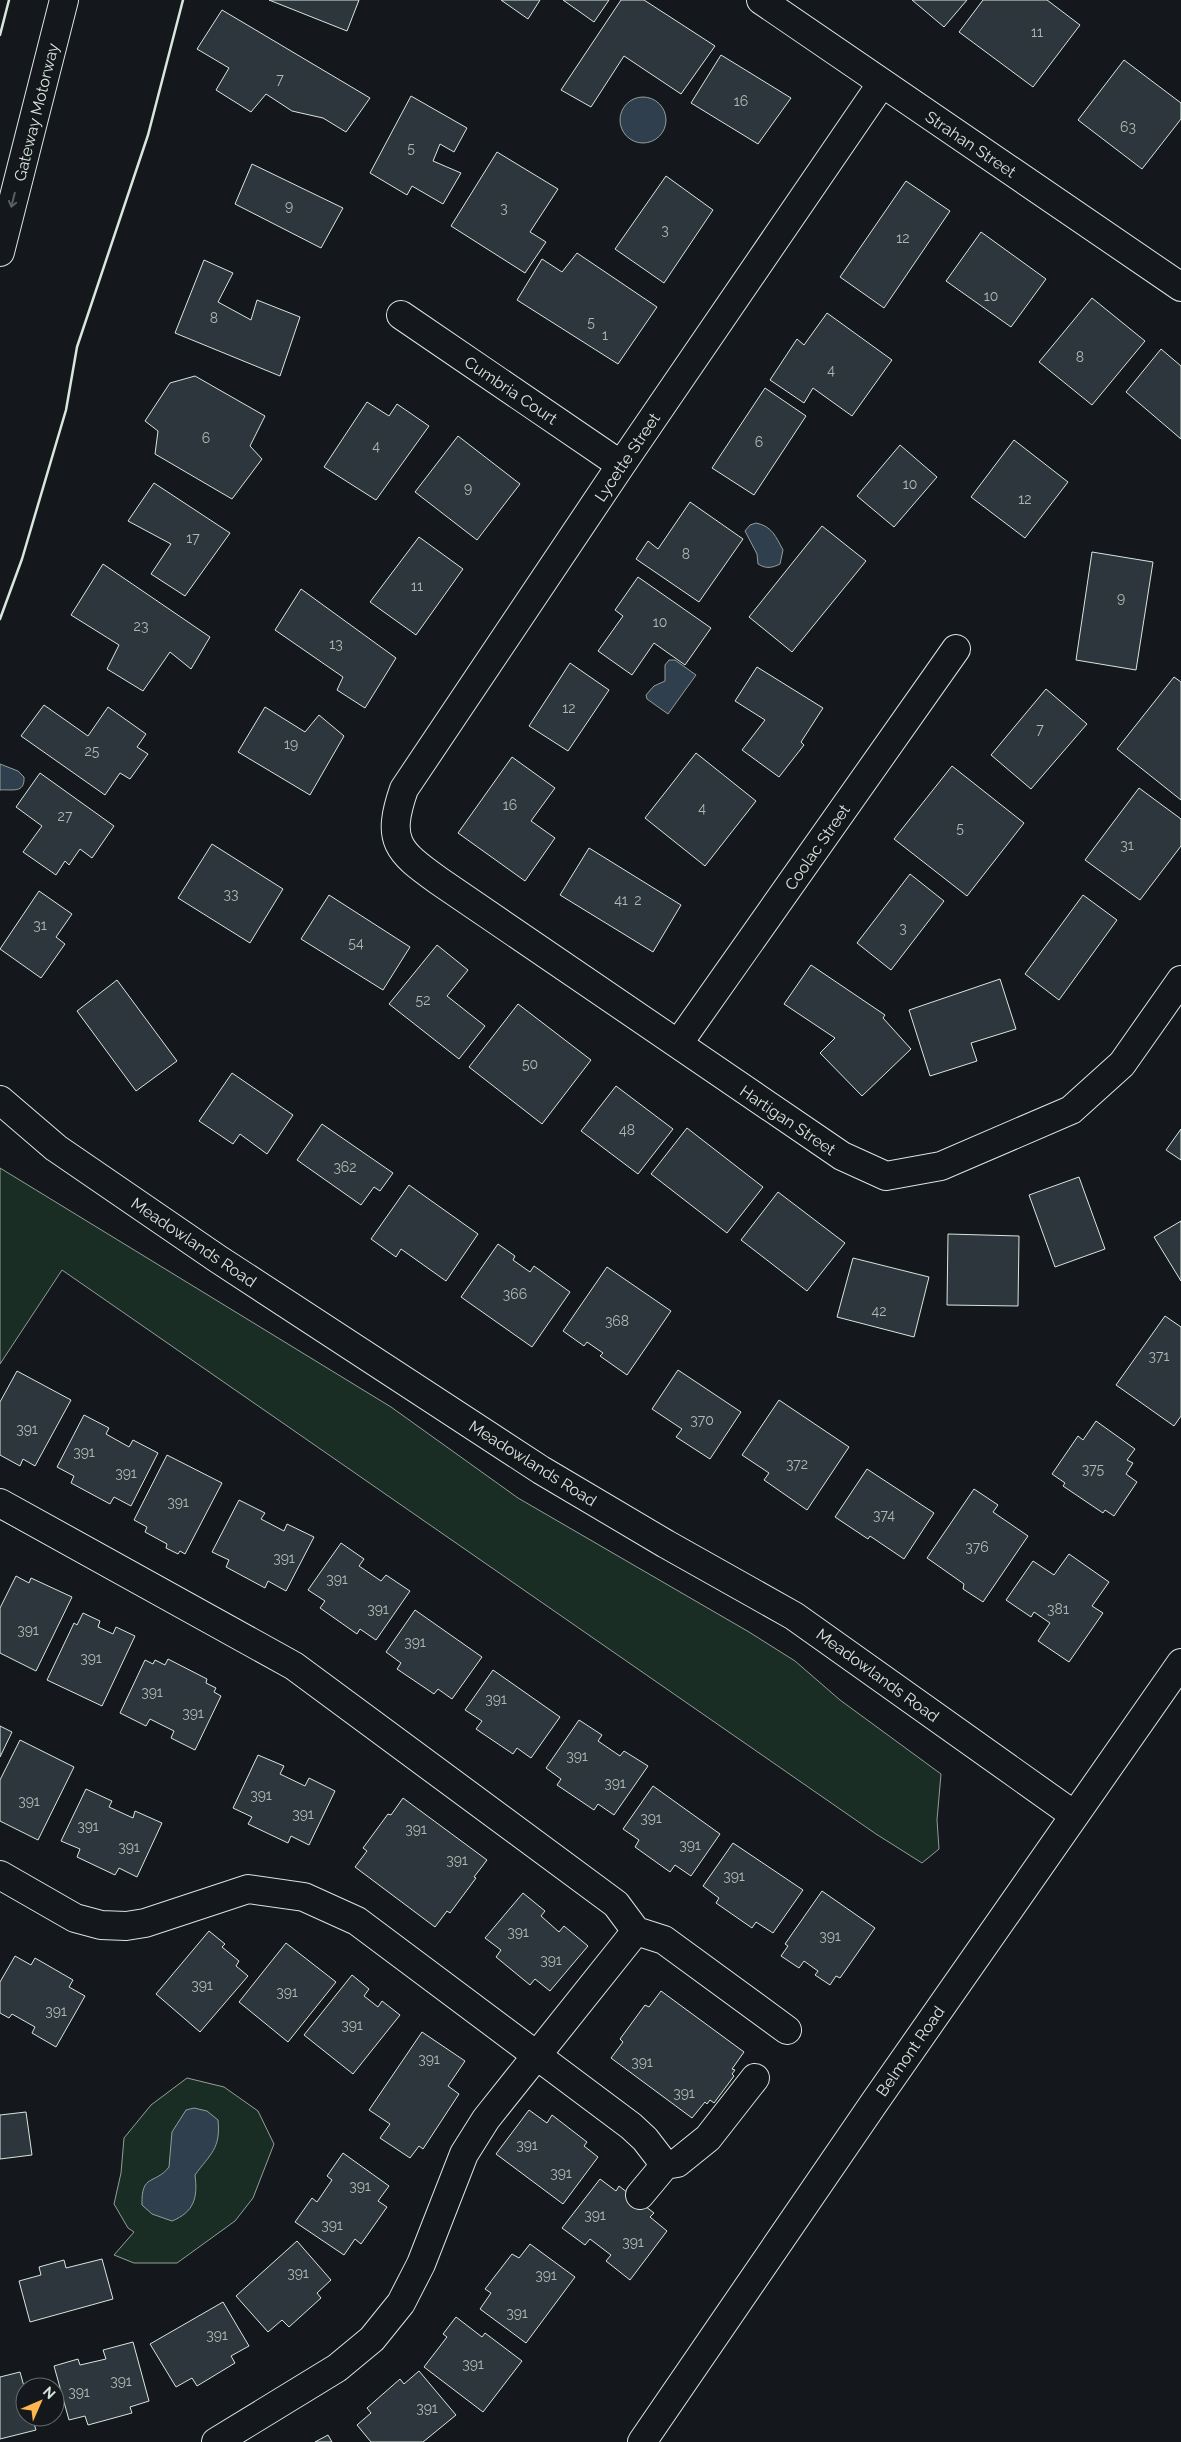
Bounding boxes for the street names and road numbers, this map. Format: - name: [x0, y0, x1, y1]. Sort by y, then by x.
- street label: Gateway Motorway: [10, 41, 63, 183]
- street label: Strahan Street: [922, 107, 1020, 182]
- street label: Cumbria Court: [461, 352, 561, 429]
- street label: Lycette Street: [591, 409, 664, 505]
- street label: Coolac Street: [781, 800, 854, 894]
- street label: Hartigan Street: [736, 1081, 840, 1160]
- street label: Meadowlands Road: [128, 1194, 260, 1291]
- street label: Meadowlands Road: [465, 1416, 600, 1510]
- street label: Meadowlands Road: [813, 1625, 943, 1726]
- street label: Belmont Road: [872, 2003, 949, 2100]

